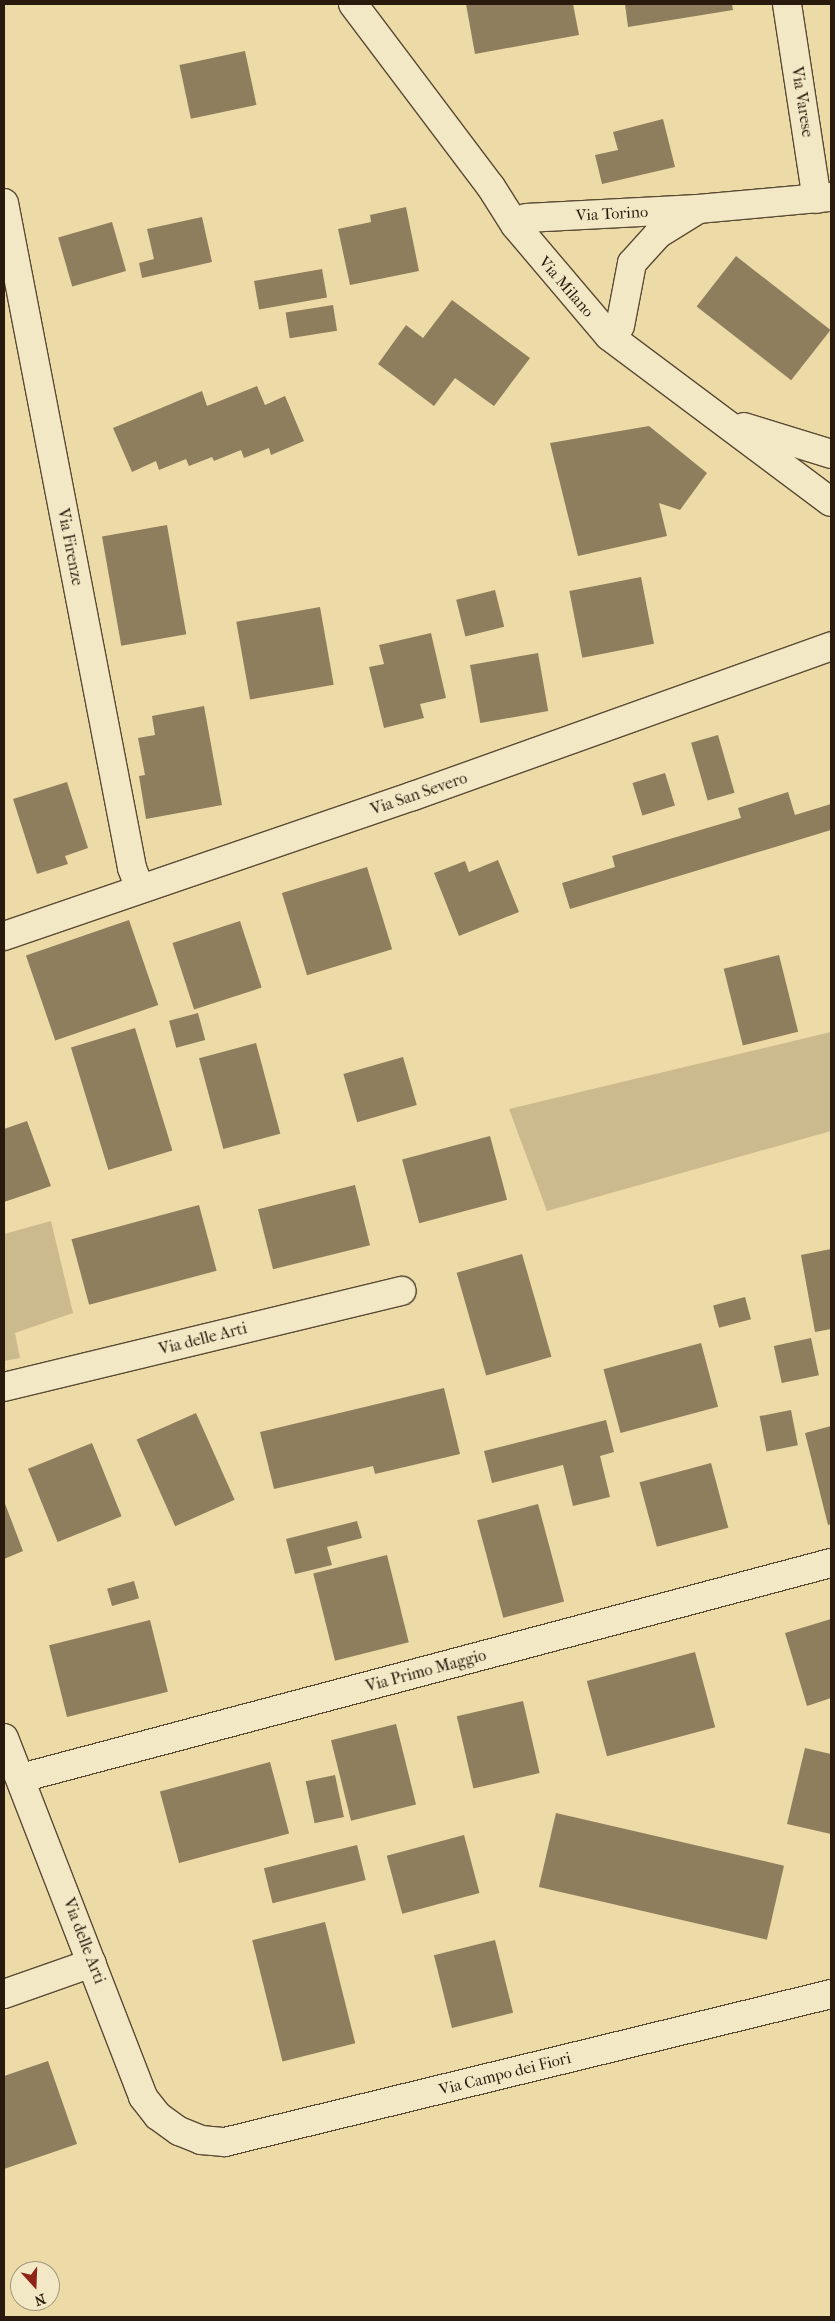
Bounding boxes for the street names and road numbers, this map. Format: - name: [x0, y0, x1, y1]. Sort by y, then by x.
- street label: Via Varese: [787, 65, 817, 139]
- street label: Via Torino: [576, 203, 648, 225]
- street label: Via Milano: [534, 253, 598, 321]
- street label: Via Firenze: [53, 507, 87, 587]
- street label: Via San Severo: [368, 769, 470, 819]
- street label: Via delle Arti: [157, 1319, 249, 1359]
- street label: Via Primo Maggio: [364, 1646, 488, 1696]
- street label: Via delle Arti: [59, 1895, 109, 1987]
- street label: Via Campo dei Fiori: [437, 2048, 573, 2100]

